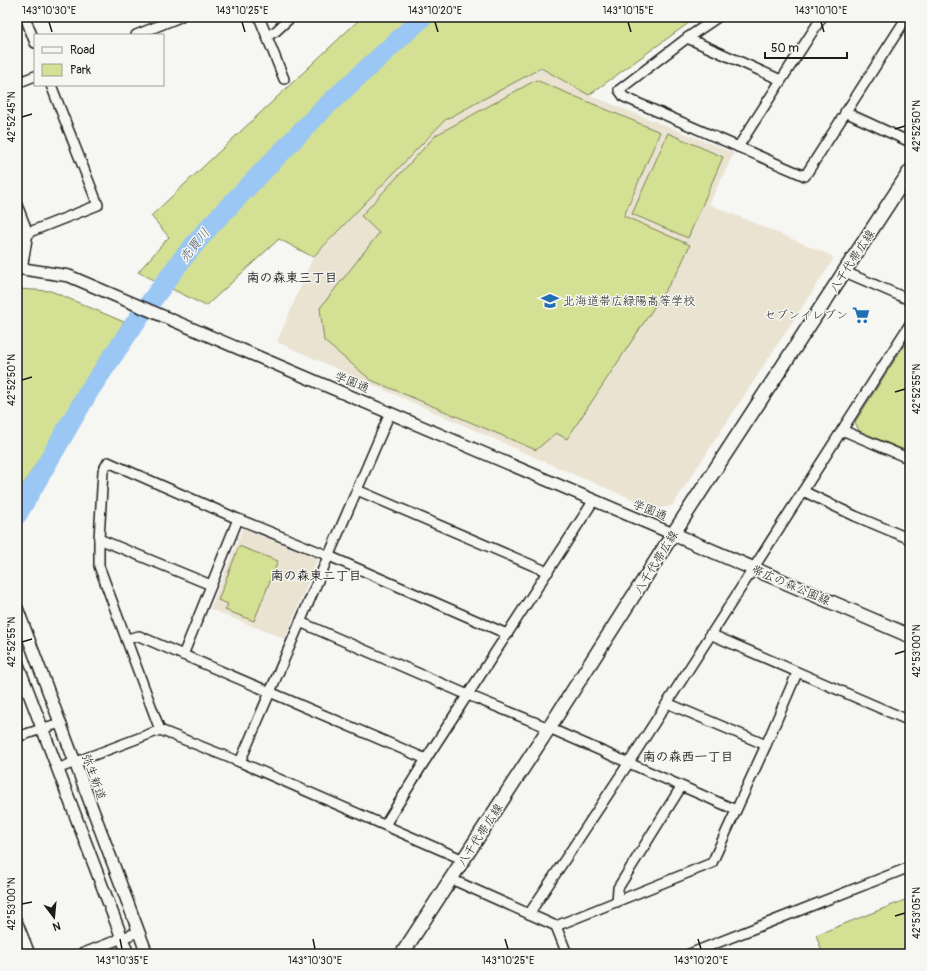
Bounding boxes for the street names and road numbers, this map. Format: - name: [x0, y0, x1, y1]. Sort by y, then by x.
- street label: 八千代帯広線: [827, 227, 878, 296]
- street label: 学園通: [332, 369, 371, 396]
- street label: 学園通: [630, 497, 669, 524]
- street label: 八千代帯広線: [631, 528, 682, 597]
- street label: 帯広の森公園線: [749, 562, 832, 609]
- street label: 弥生新道: [78, 752, 109, 802]
- street label: 八千代帯広線: [455, 801, 506, 870]

